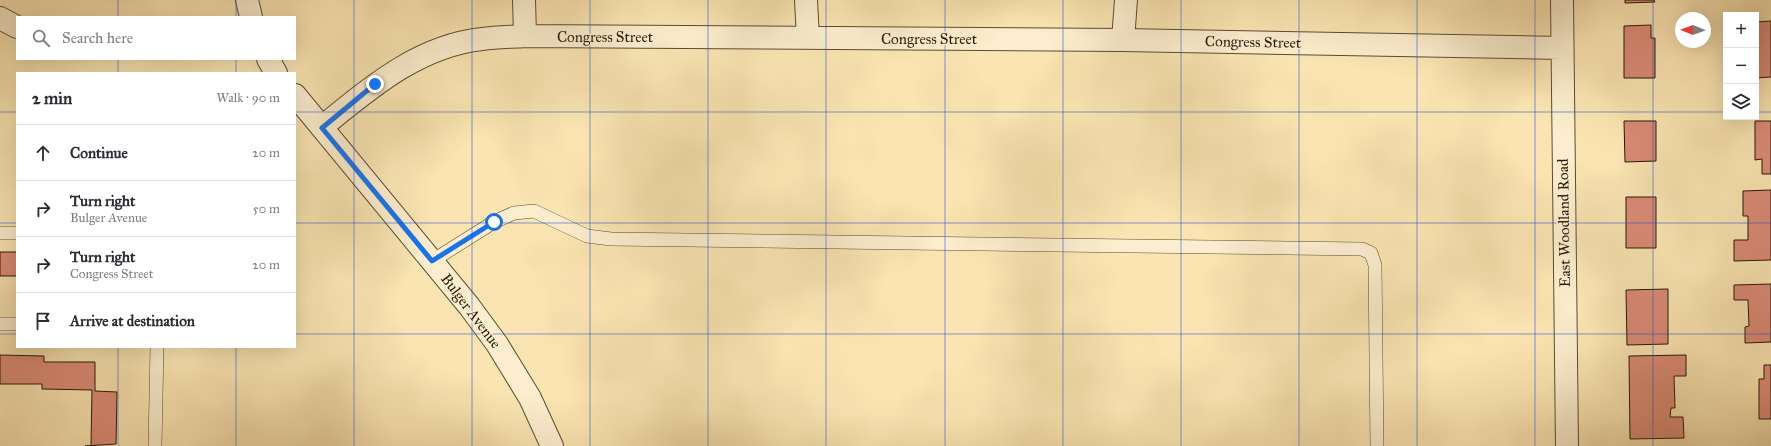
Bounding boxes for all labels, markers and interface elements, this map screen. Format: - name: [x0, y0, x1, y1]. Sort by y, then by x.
- north arrow: [1675, 12, 1711, 48]
- map controls: [1723, 12, 1759, 120]
- button: +: [1723, 12, 1759, 48]
- search box: [16, 16, 296, 60]
- icon: search: [30, 27, 52, 49]
- street label: Congress Street: [557, 28, 654, 46]
- text: Search here: [62, 29, 133, 47]
- street label: Congress Street: [881, 30, 978, 48]
- street label: Congress Street: [1205, 32, 1302, 52]
- button: −: [1723, 48, 1759, 84]
- route end: [366, 75, 384, 93]
- button: layers: [1723, 84, 1759, 120]
- text: 2 min: [32, 88, 72, 109]
- text: Walk · 90 m: [217, 90, 280, 106]
- icon: ahead: [32, 142, 54, 164]
- text: Continue: [70, 144, 128, 162]
- text: 20 m: [252, 145, 280, 161]
- street label: East Woodland Road: [1554, 158, 1574, 288]
- text: Turn right: [70, 192, 135, 210]
- icon: right: [32, 198, 54, 220]
- text: 50 m: [253, 201, 280, 217]
- text: Bulger Avenue: [70, 210, 147, 226]
- route start: [485, 213, 503, 231]
- text: Turn right: [70, 248, 135, 266]
- icon: right: [32, 254, 54, 276]
- text: 20 m: [252, 257, 280, 273]
- text: Congress Street: [70, 266, 153, 282]
- street label: Bulger Avenue: [437, 270, 505, 352]
- icon: arrive: [32, 310, 54, 332]
- text: Arrive at destination: [70, 312, 195, 330]

